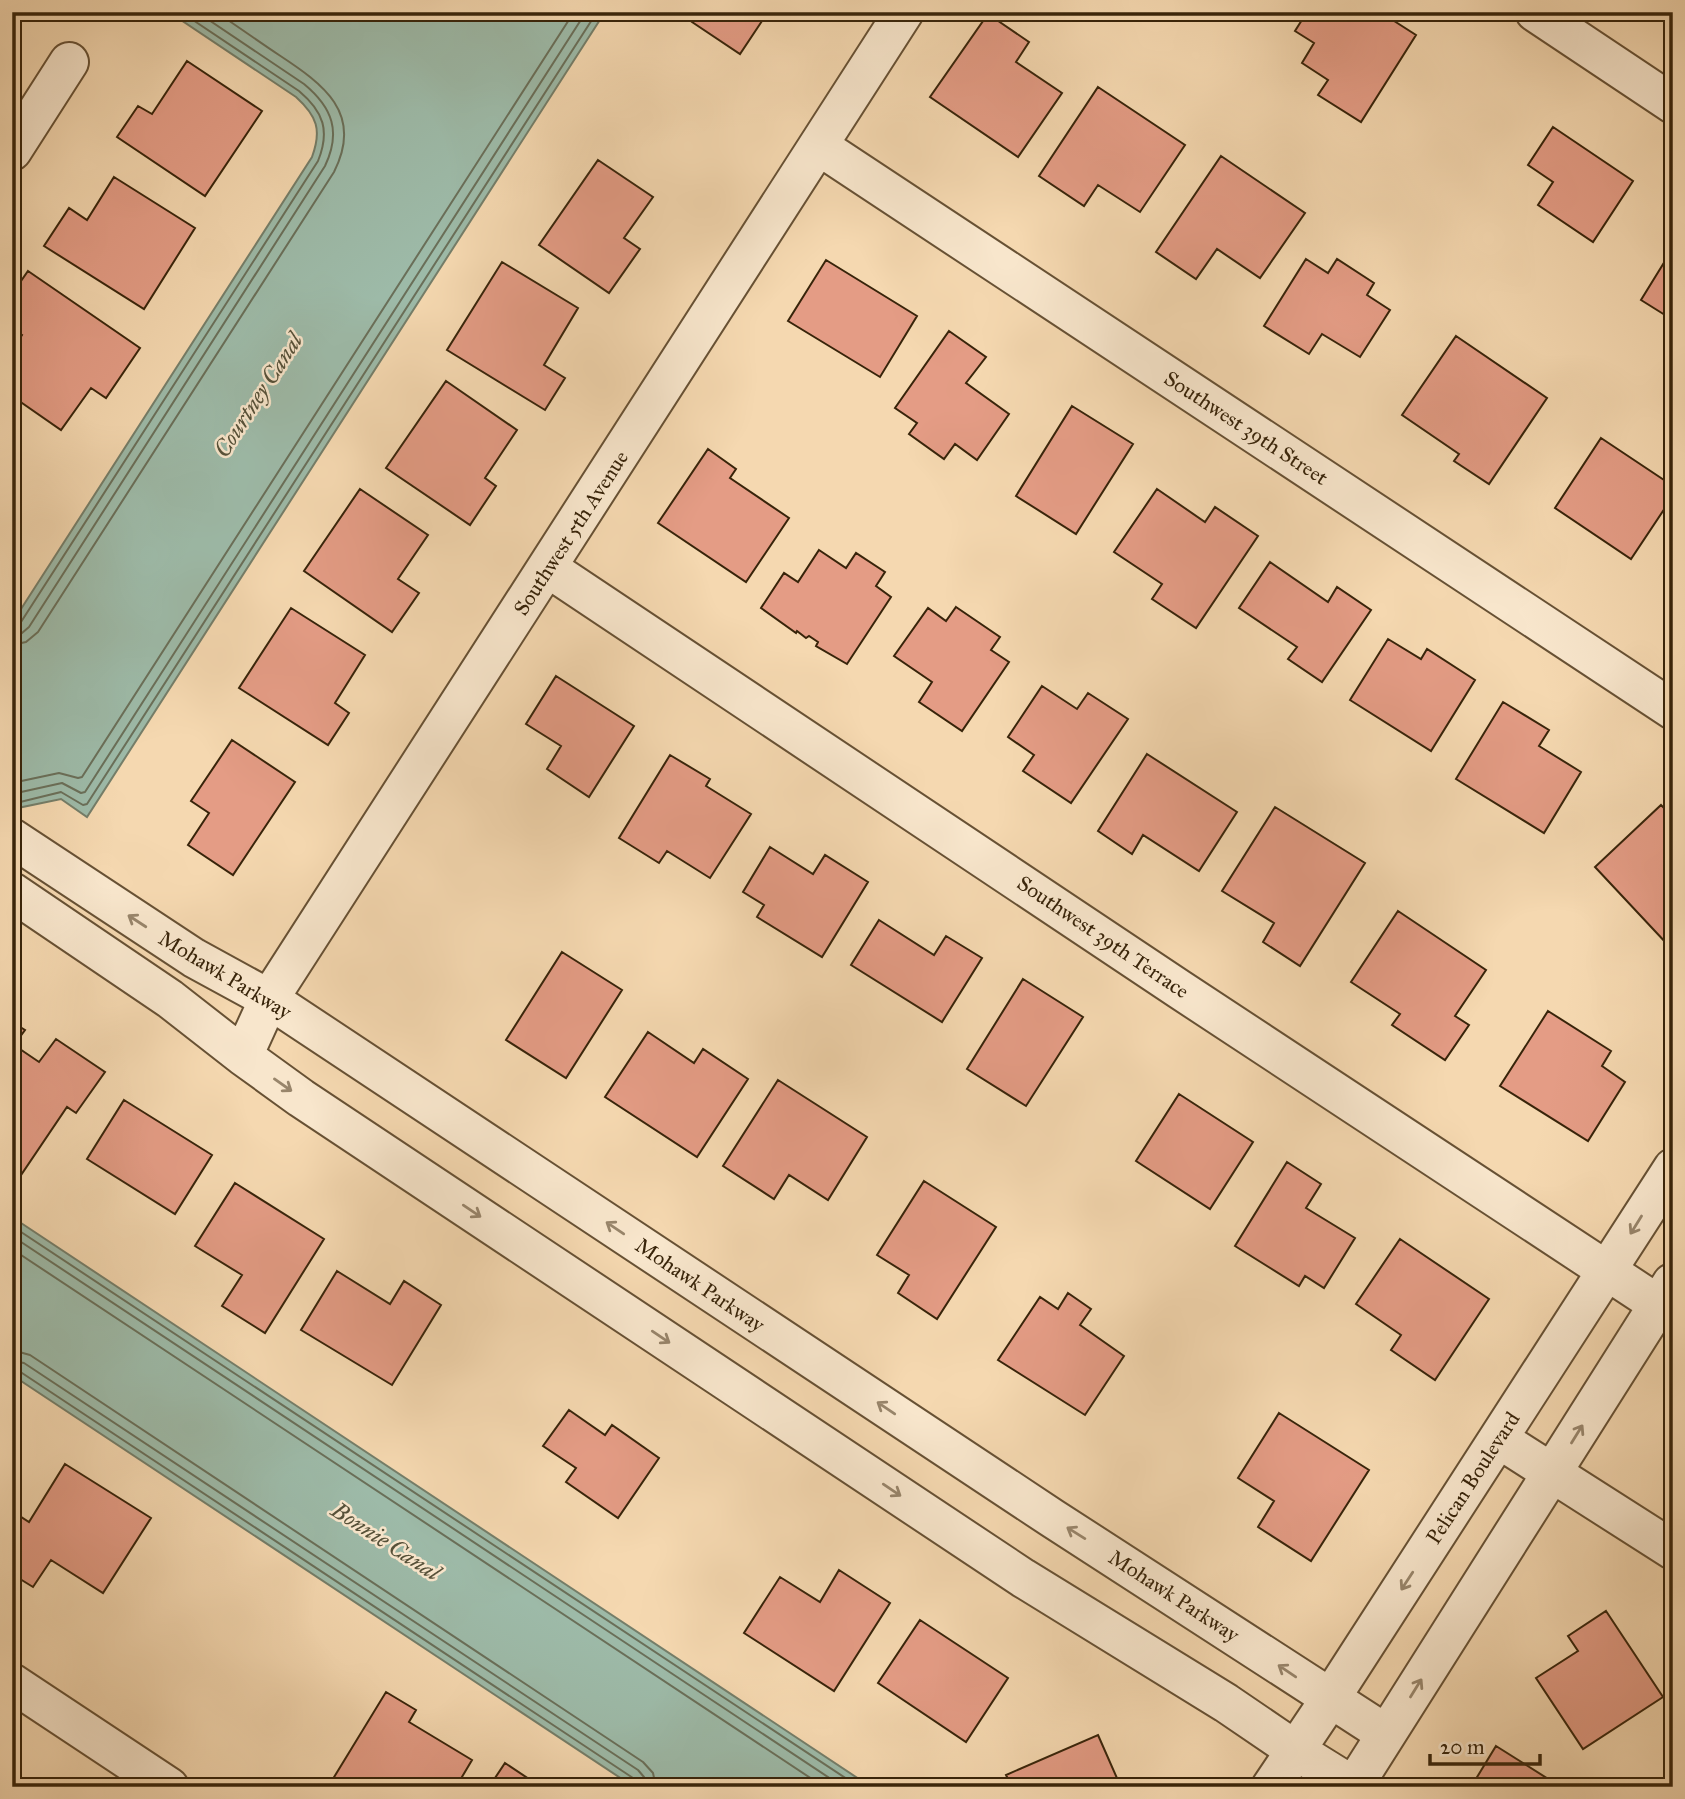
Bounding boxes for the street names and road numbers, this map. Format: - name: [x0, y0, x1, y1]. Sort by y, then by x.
- street label: Southwest 39th Street: [1159, 365, 1333, 491]
- street label: Southwest 5th Avenue: [508, 446, 634, 620]
- street label: Southwest 39th Terrace: [1012, 870, 1194, 1004]
- street label: Mohawk Parkway: [154, 925, 297, 1025]
- street label: Mohawk Parkway: [630, 1232, 771, 1338]
- street label: Pelican Boulevard: [1421, 1407, 1526, 1549]
- street label: Mohawk Parkway: [1104, 1544, 1245, 1648]

